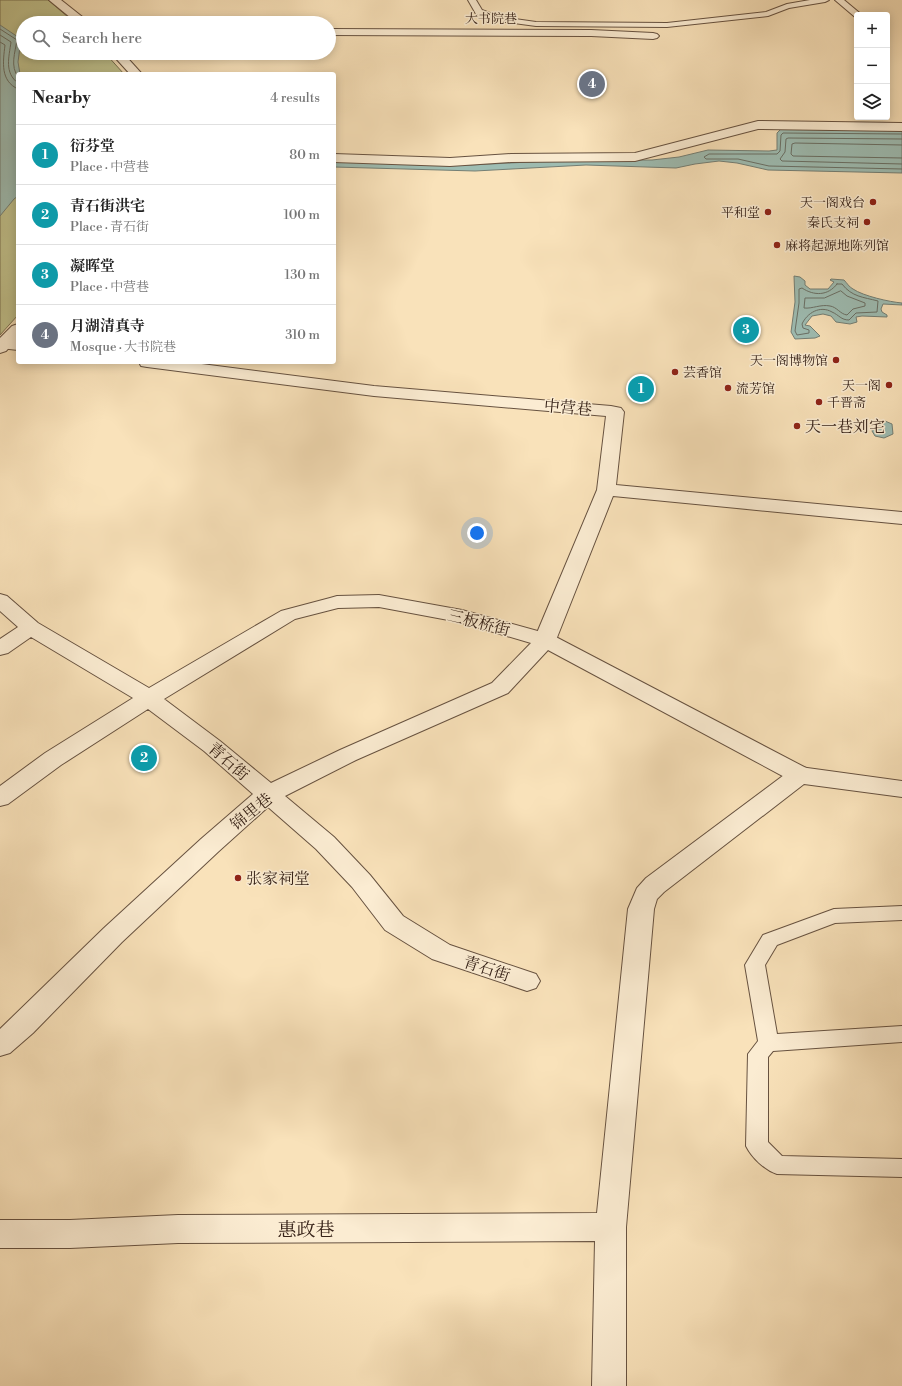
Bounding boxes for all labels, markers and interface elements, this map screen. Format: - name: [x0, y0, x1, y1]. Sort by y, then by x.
- street label: 大书院巷: [465, 11, 517, 27]
- map controls: [854, 12, 890, 120]
- button: +: [854, 12, 890, 48]
- search box: [16, 16, 336, 60]
- icon: search: [30, 27, 52, 49]
- text: Search here: [62, 29, 142, 48]
- button: −: [854, 48, 890, 84]
- pin: 4: [579, 69, 605, 99]
- button: layers: [854, 84, 890, 120]
- text: Nearby: [32, 87, 91, 109]
- text: 4 results: [270, 90, 320, 106]
- text: 衍芬堂: [70, 137, 115, 156]
- text: 1: [42, 147, 48, 163]
- text: 80 m: [289, 147, 320, 163]
- text: Place · 中营巷: [70, 159, 149, 175]
- place label: 天一阁戏台: [800, 195, 865, 211]
- text: 青石街洪宅: [70, 197, 145, 216]
- marker: 天一阁戏台: [868, 197, 878, 207]
- place label: 平和堂: [721, 205, 760, 221]
- text: 2: [41, 207, 49, 223]
- text: 100 m: [284, 207, 320, 223]
- marker: 平和堂: [763, 207, 773, 217]
- place label: 秦氏支祠: [807, 215, 859, 231]
- marker: 秦氏支祠: [862, 217, 872, 227]
- text: Place · 青石街: [70, 219, 149, 235]
- place label: 麻将起源地陈列馆: [785, 238, 889, 254]
- marker: 麻将起源地陈列馆: [772, 240, 782, 250]
- text: 凝晖堂: [70, 257, 115, 276]
- text: 3: [41, 267, 49, 283]
- text: 130 m: [285, 267, 320, 283]
- text: Place · 中营巷: [70, 279, 149, 295]
- pin: 3: [733, 315, 759, 345]
- text: 月湖清真寺: [70, 317, 145, 336]
- text: 4: [41, 327, 49, 343]
- text: 310 m: [285, 327, 320, 343]
- text: Mosque · 大书院巷: [70, 339, 176, 355]
- place label: 天一阁博物馆: [750, 353, 828, 369]
- marker: 天一阁博物馆: [831, 355, 841, 365]
- place label: 芸香馆: [683, 365, 722, 381]
- marker: 芸香馆: [670, 367, 680, 377]
- pin: 1: [628, 374, 654, 404]
- place label: 天一阁: [842, 378, 881, 394]
- marker: 天一阁: [884, 380, 894, 390]
- place label: 流芳馆: [736, 381, 775, 397]
- marker: 流芳馆: [723, 383, 733, 393]
- place label: 千晋斋: [827, 395, 866, 411]
- street label: 中营巷: [543, 396, 593, 420]
- marker: 千晋斋: [814, 397, 824, 407]
- place label: 天一巷刘宅: [805, 417, 885, 437]
- marker: 天一巷刘宅: [792, 421, 802, 431]
- your location: [467, 523, 487, 543]
- street label: 三板桥街: [445, 606, 512, 640]
- street label: 青石街: [204, 738, 253, 785]
- pin: 2: [131, 743, 157, 773]
- street label: 锦里巷: [227, 789, 277, 835]
- place label: 张家祠堂: [246, 869, 310, 889]
- marker: 张家祠堂: [233, 873, 243, 883]
- street label: 青石街: [461, 952, 513, 986]
- street label: 惠政巷: [277, 1218, 335, 1242]

